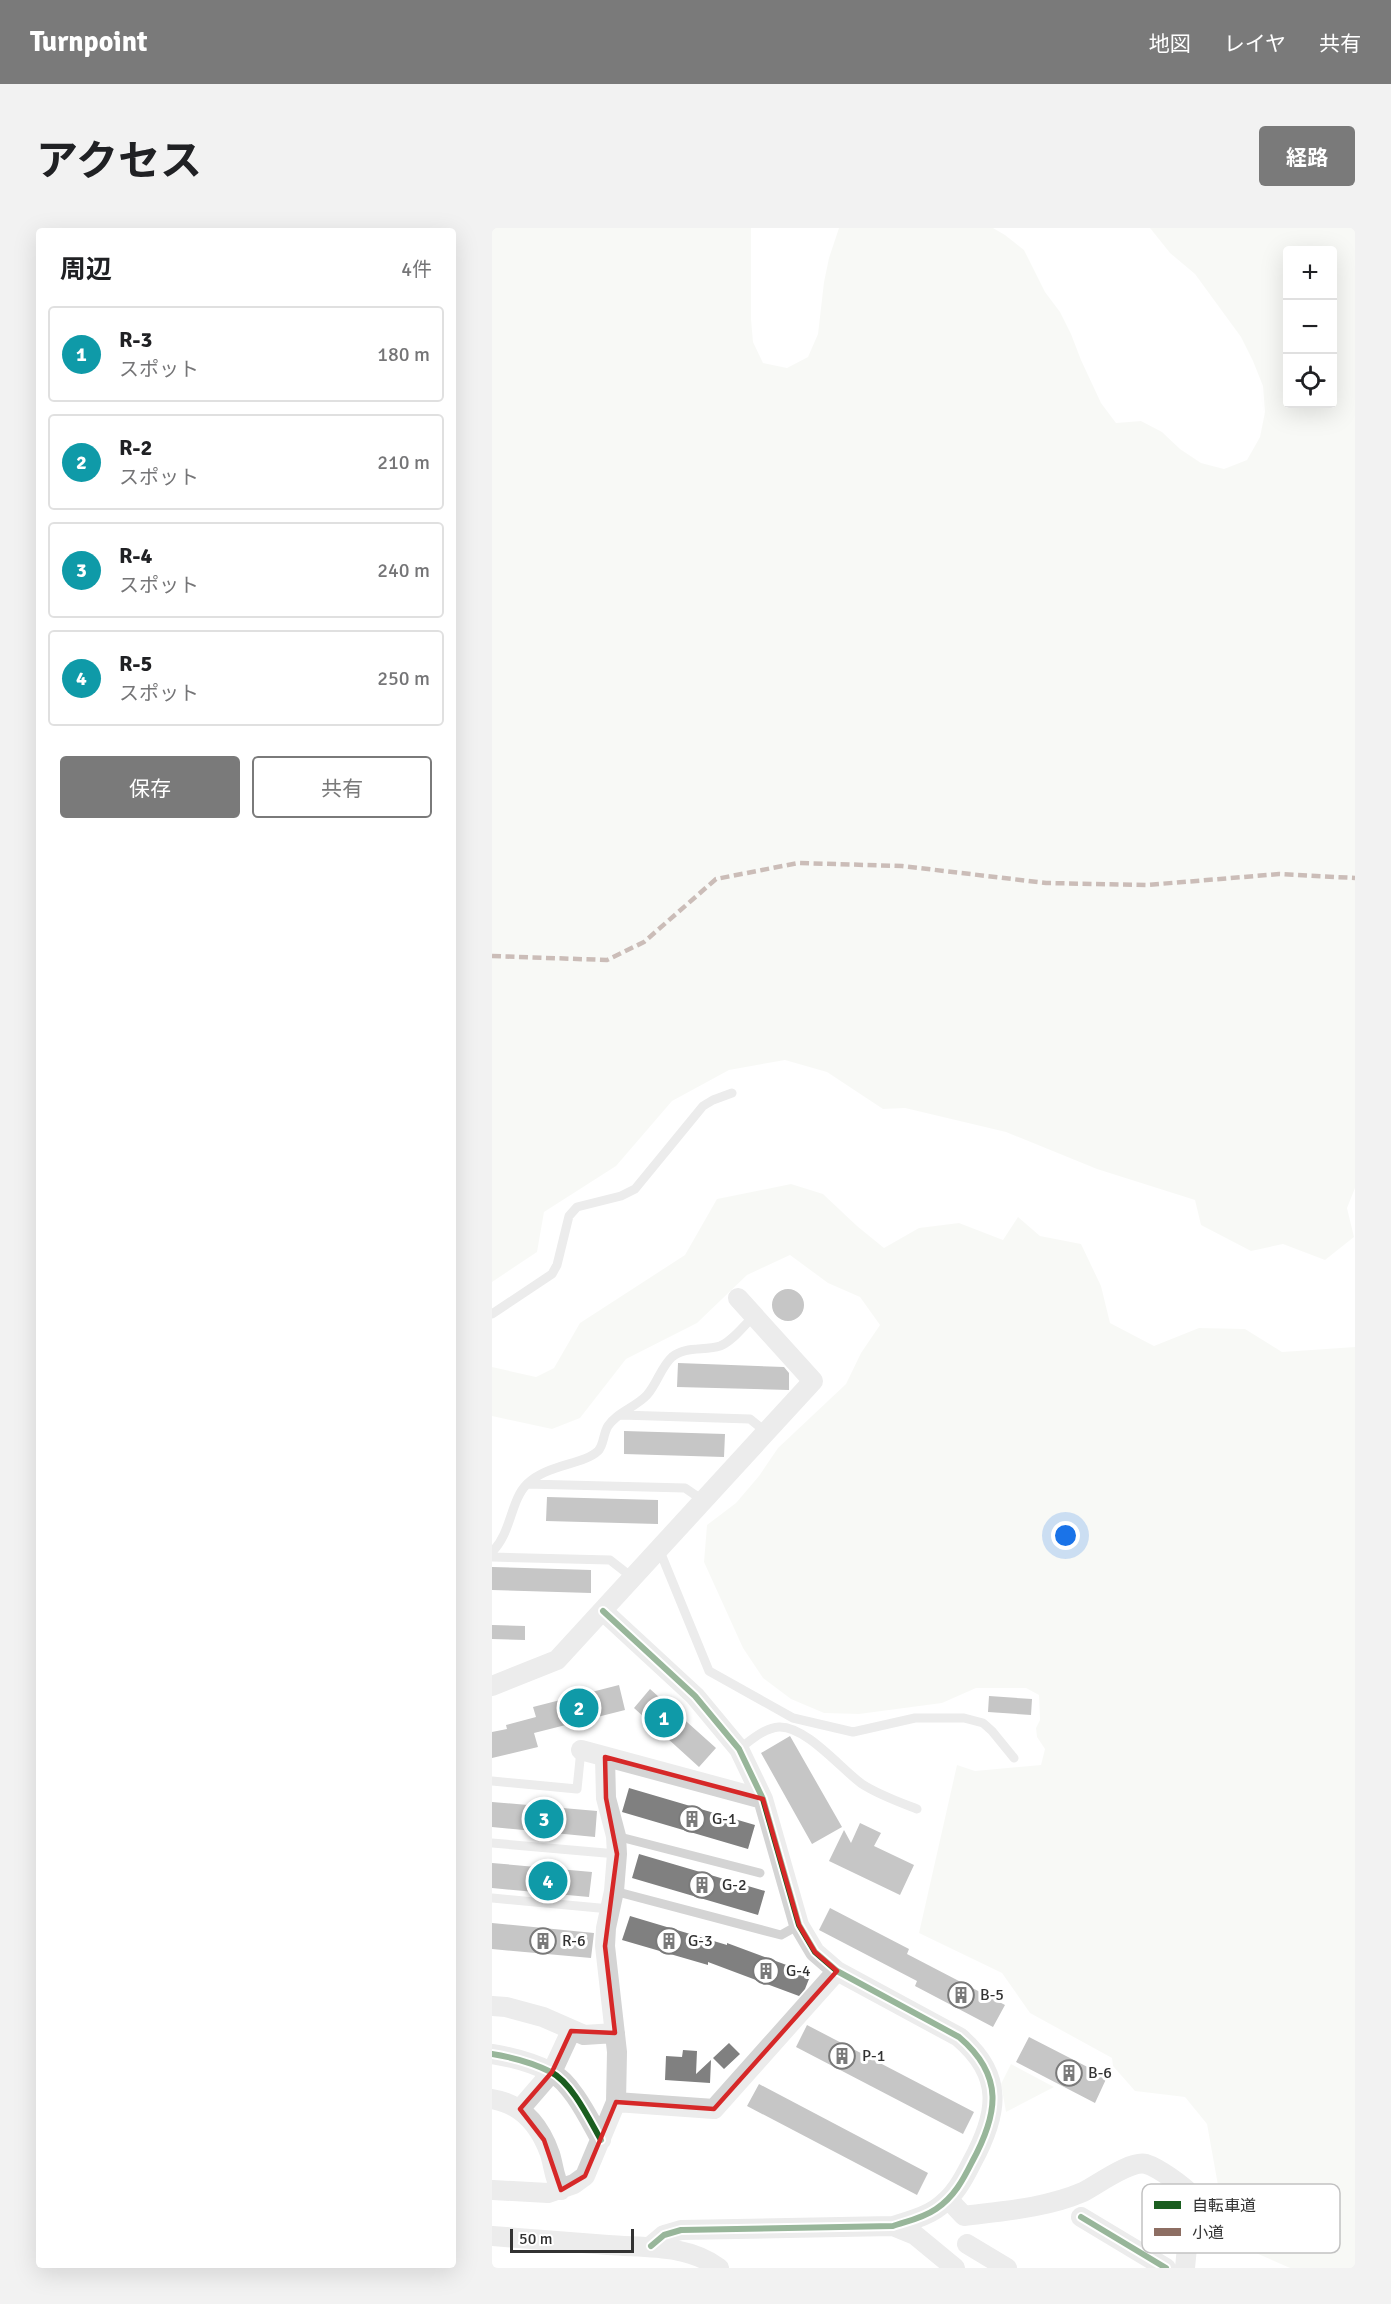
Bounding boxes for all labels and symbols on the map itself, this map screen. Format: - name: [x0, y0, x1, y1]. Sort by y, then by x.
- your location: [1051, 1521, 1080, 1550]
- pin: 2: [560, 1686, 598, 1730]
- pin: 1: [644, 1696, 684, 1740]
- pin: 3: [524, 1796, 564, 1842]
- building icon: G-1: [677, 1804, 707, 1834]
- place label: G-1: [712, 1809, 737, 1829]
- pin: 4: [528, 1858, 568, 1904]
- building icon: G-2: [687, 1870, 717, 1900]
- place label: G-2: [722, 1875, 747, 1895]
- building icon: R-6: [528, 1926, 558, 1956]
- building icon: G-3: [654, 1926, 684, 1956]
- place label: R-6: [562, 1931, 586, 1951]
- place label: G-3: [688, 1931, 713, 1951]
- building icon: G-4: [751, 1956, 781, 1986]
- place label: G-4: [786, 1961, 811, 1981]
- building icon: B-5: [946, 1980, 976, 2010]
- place label: B-5: [980, 1985, 1004, 2005]
- building icon: P-1: [827, 2041, 857, 2071]
- place label: P-1: [862, 2046, 885, 2066]
- building icon: B-6: [1054, 2058, 1084, 2088]
- place label: B-6: [1088, 2063, 1112, 2083]
- legend: [1142, 2184, 1340, 2253]
- text: 自転車道: [1192, 2196, 1256, 2216]
- text: 小道: [1192, 2223, 1224, 2243]
- scale bar: [510, 2226, 634, 2254]

